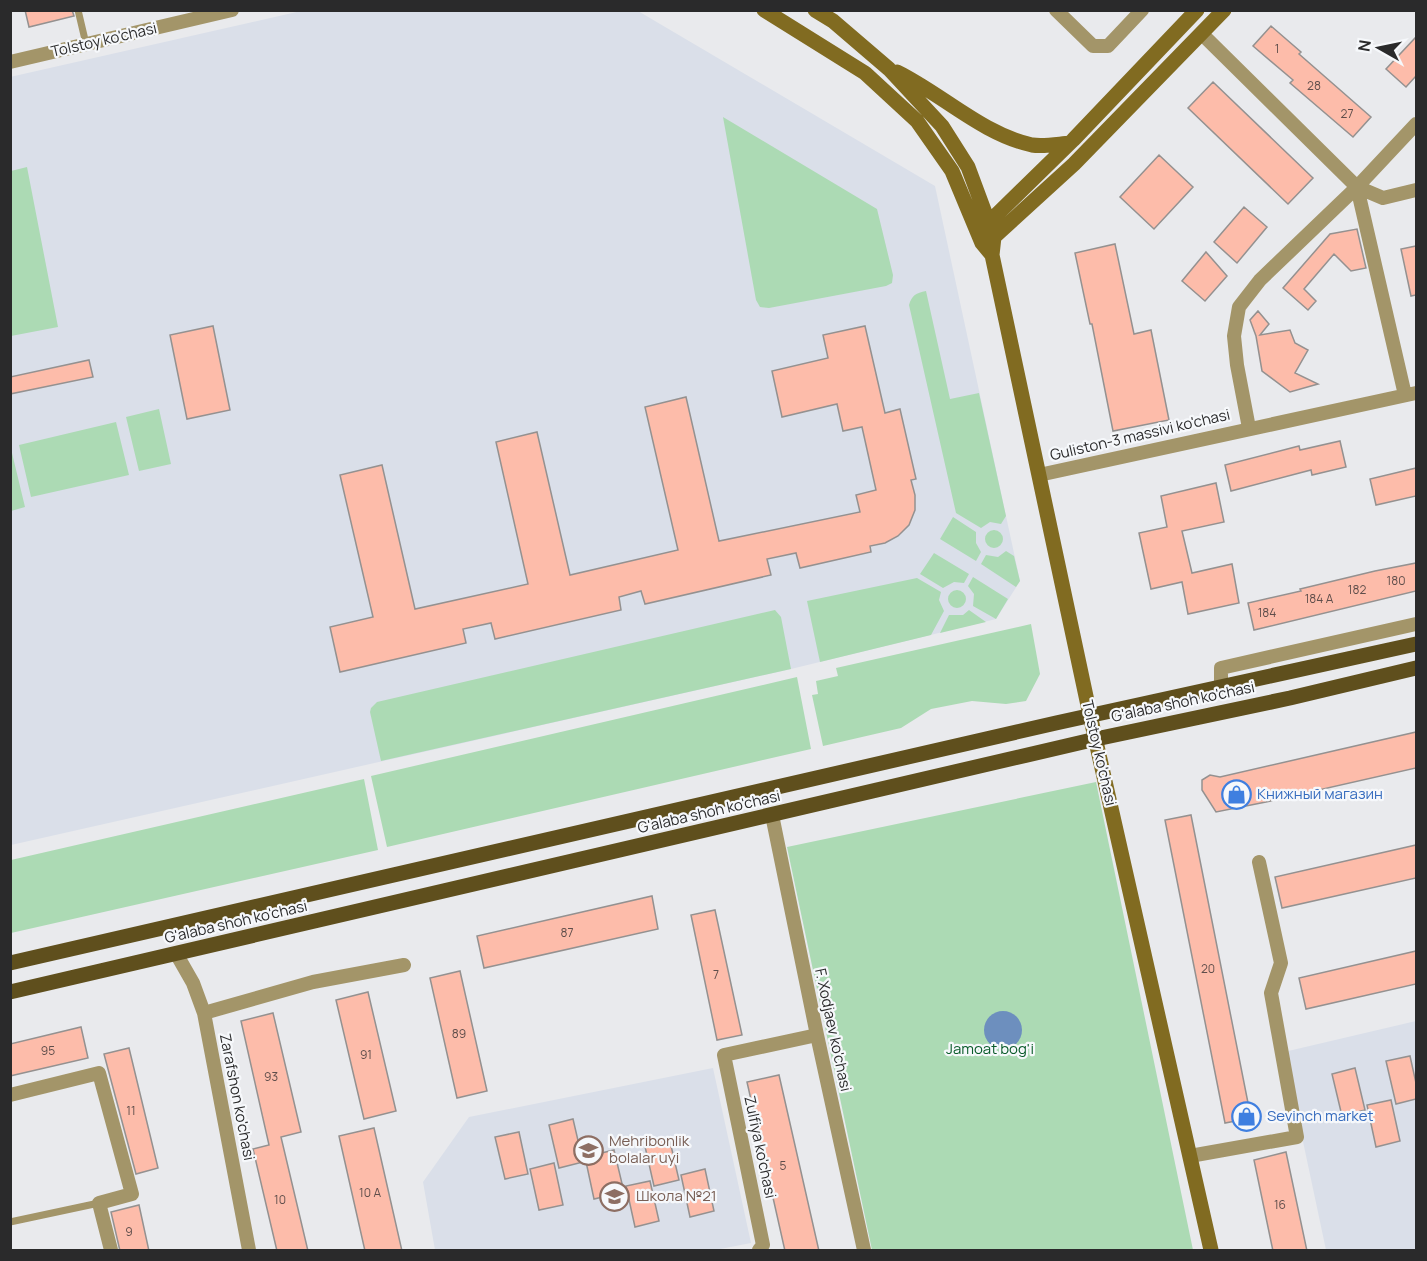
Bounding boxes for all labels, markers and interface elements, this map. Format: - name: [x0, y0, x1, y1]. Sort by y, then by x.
- street label: Tolstoy ko'chasi: [49, 17, 159, 62]
- north arrow: [1349, 18, 1409, 78]
- text: N: [1352, 38, 1376, 53]
- house number: 1: [1275, 40, 1279, 57]
- house number: 28: [1307, 77, 1321, 94]
- house number: 27: [1341, 105, 1353, 122]
- street label: Guliston-3 massivi ko'chasi: [1048, 404, 1232, 465]
- house number: 180: [1387, 572, 1405, 589]
- house number: 182: [1348, 581, 1366, 598]
- house number: 184 А: [1305, 590, 1334, 607]
- house number: 184: [1258, 604, 1276, 621]
- street label: G'alaba shoh ko'chasi: [1109, 676, 1257, 727]
- street label: Tolstoy ko'chasi: [1077, 698, 1122, 808]
- shop icon: Книжный магазин: [1220, 778, 1252, 810]
- place label: Книжный магазин: [1257, 783, 1383, 804]
- street label: G'alaba shoh ko'chasi: [635, 785, 782, 838]
- street label: G'alaba shoh ko'chasi: [162, 895, 309, 948]
- house number: 87: [561, 924, 574, 941]
- house number: 20: [1201, 960, 1215, 977]
- house number: 7: [713, 966, 719, 983]
- street label: F. Xodjaev ko'chasi: [810, 967, 857, 1093]
- house number: 89: [452, 1025, 466, 1042]
- street label: Zarafshon ko'chasi: [215, 1032, 260, 1162]
- park label: Jamoat bog'i: [946, 1038, 1034, 1059]
- house number: 95: [41, 1042, 55, 1059]
- house number: 91: [360, 1046, 372, 1063]
- house number: 93: [264, 1068, 278, 1085]
- street label: Zulfiya ko'chasi: [739, 1094, 782, 1200]
- shop icon: Sevinch market: [1230, 1100, 1262, 1132]
- house number: 11: [126, 1102, 136, 1119]
- place label: Sevinch market: [1267, 1105, 1373, 1126]
- place label: Mehribonlik bolalar uyi: [609, 1130, 690, 1168]
- school or university icon: Mehribonlik bolalar uyi: [572, 1134, 604, 1166]
- house number: 5: [780, 1157, 787, 1174]
- school or university icon: Школа №21: [599, 1180, 631, 1212]
- house number: 10 А: [359, 1184, 381, 1201]
- place label: Школа №21: [636, 1185, 717, 1206]
- house number: 10: [274, 1191, 286, 1208]
- house number: 16: [1274, 1196, 1286, 1213]
- house number: 9: [125, 1223, 133, 1240]

